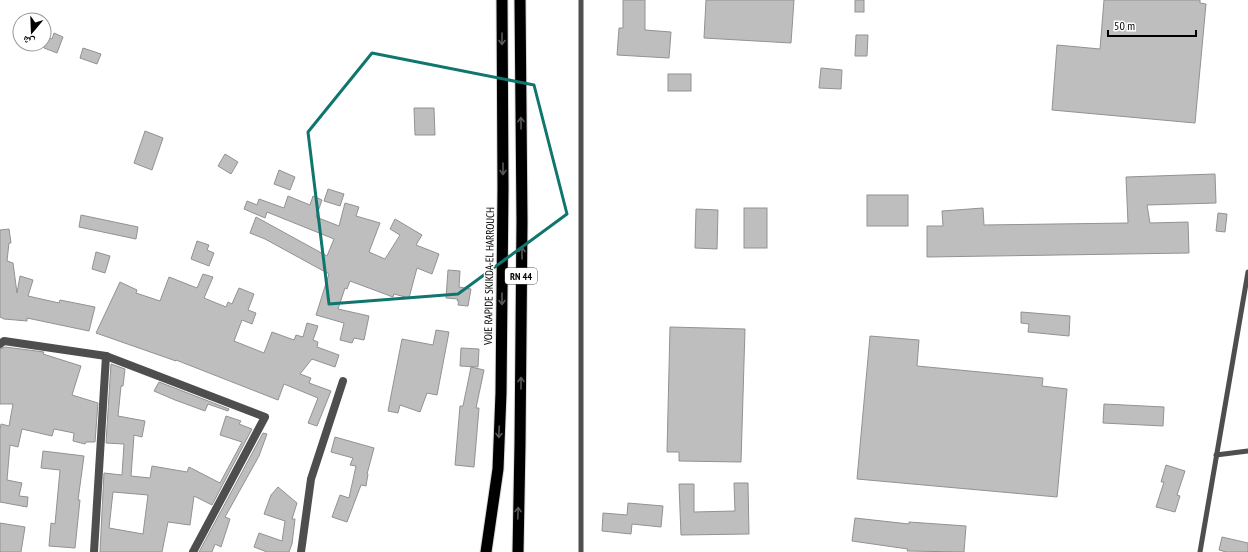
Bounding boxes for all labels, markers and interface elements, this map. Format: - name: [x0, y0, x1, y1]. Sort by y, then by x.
- north arrow: [12, 12, 52, 52]
- scale bar: [1108, 12, 1196, 38]
- text: 50 m: [1114, 18, 1135, 33]
- text: ش: [21, 32, 37, 50]
- one-way arrow: [498, 32, 506, 45]
- one-way arrow: [517, 117, 525, 130]
- one-way arrow: [499, 162, 507, 175]
- street label: VOIE RAPIDE SKIKDA-EL HARROUCH: [481, 207, 497, 346]
- one-way arrow: [518, 247, 526, 260]
- road number: RN 44: [505, 268, 537, 284]
- one-way arrow: [498, 292, 506, 305]
- one-way arrow: [517, 377, 525, 390]
- one-way arrow: [496, 425, 503, 438]
- one-way arrow: [515, 507, 522, 520]

